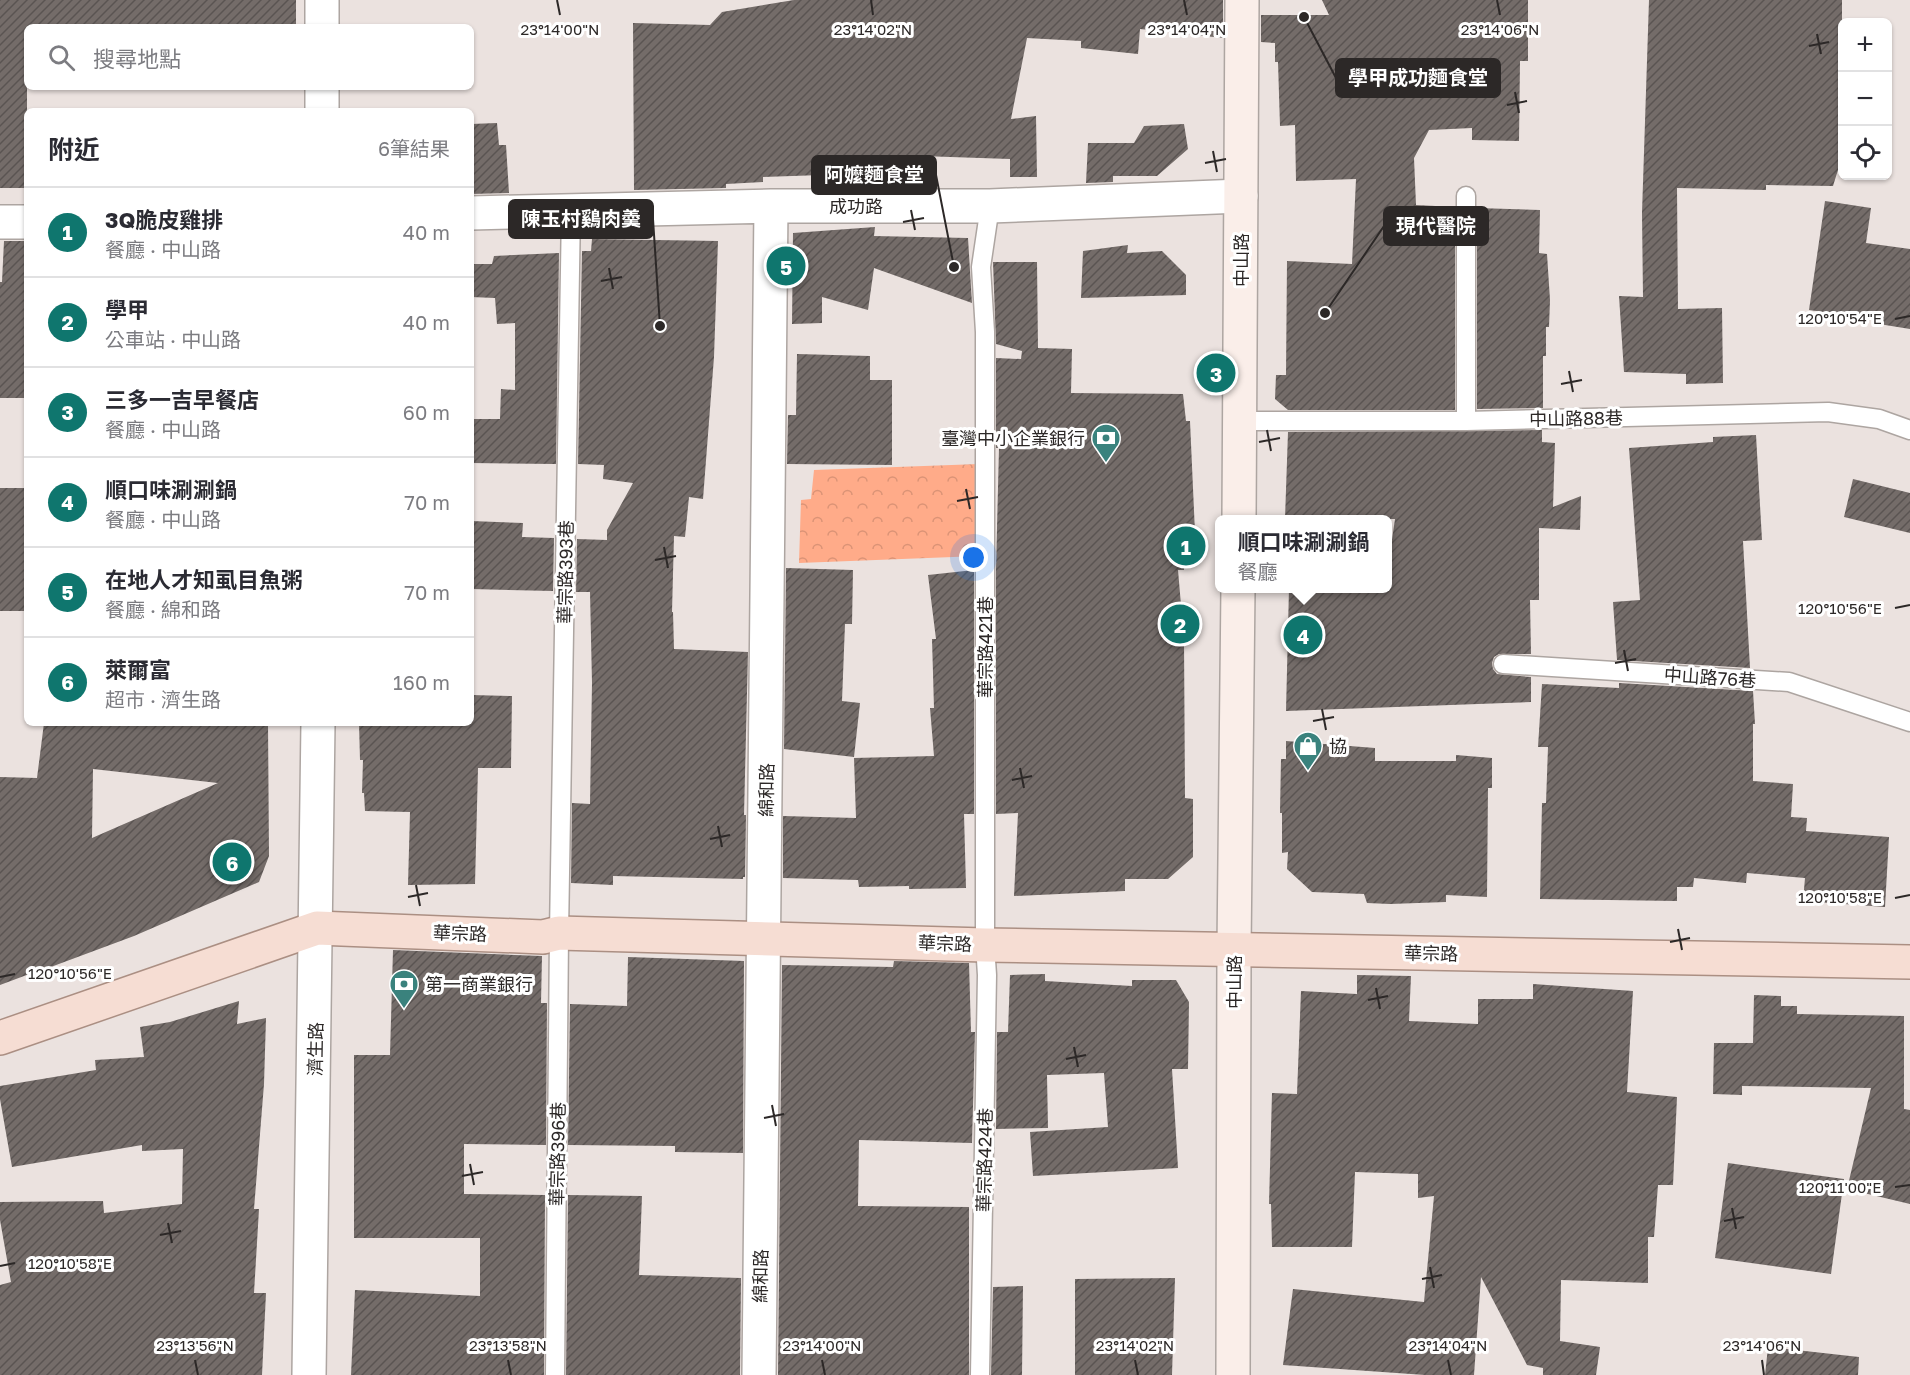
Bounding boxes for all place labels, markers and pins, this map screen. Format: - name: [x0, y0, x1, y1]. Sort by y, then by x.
- callout: 學甲成功麵食堂: [1336, 59, 1500, 97]
- callout: 阿嬤麵食堂: [812, 156, 936, 194]
- callout: 陳玉村鷄肉羮: [509, 200, 653, 238]
- callout: 現代醫院: [1384, 207, 1488, 245]
- pin: 5: [766, 244, 806, 288]
- pin: 3: [1196, 350, 1236, 395]
- bank icon: 臺灣中小企業銀行: [1090, 422, 1122, 464]
- place label: 臺灣中小企業銀行: [941, 427, 1085, 449]
- pin: 1: [1166, 524, 1206, 568]
- pin: 2: [1160, 602, 1200, 646]
- pin: 4: [1284, 612, 1322, 658]
- shop icon: 協: [1292, 730, 1324, 772]
- place label: 協: [1329, 735, 1347, 757]
- pin: 6: [212, 840, 252, 884]
- bank icon: 第一商業銀行: [388, 968, 420, 1010]
- place label: 第一商業銀行: [425, 973, 533, 995]

